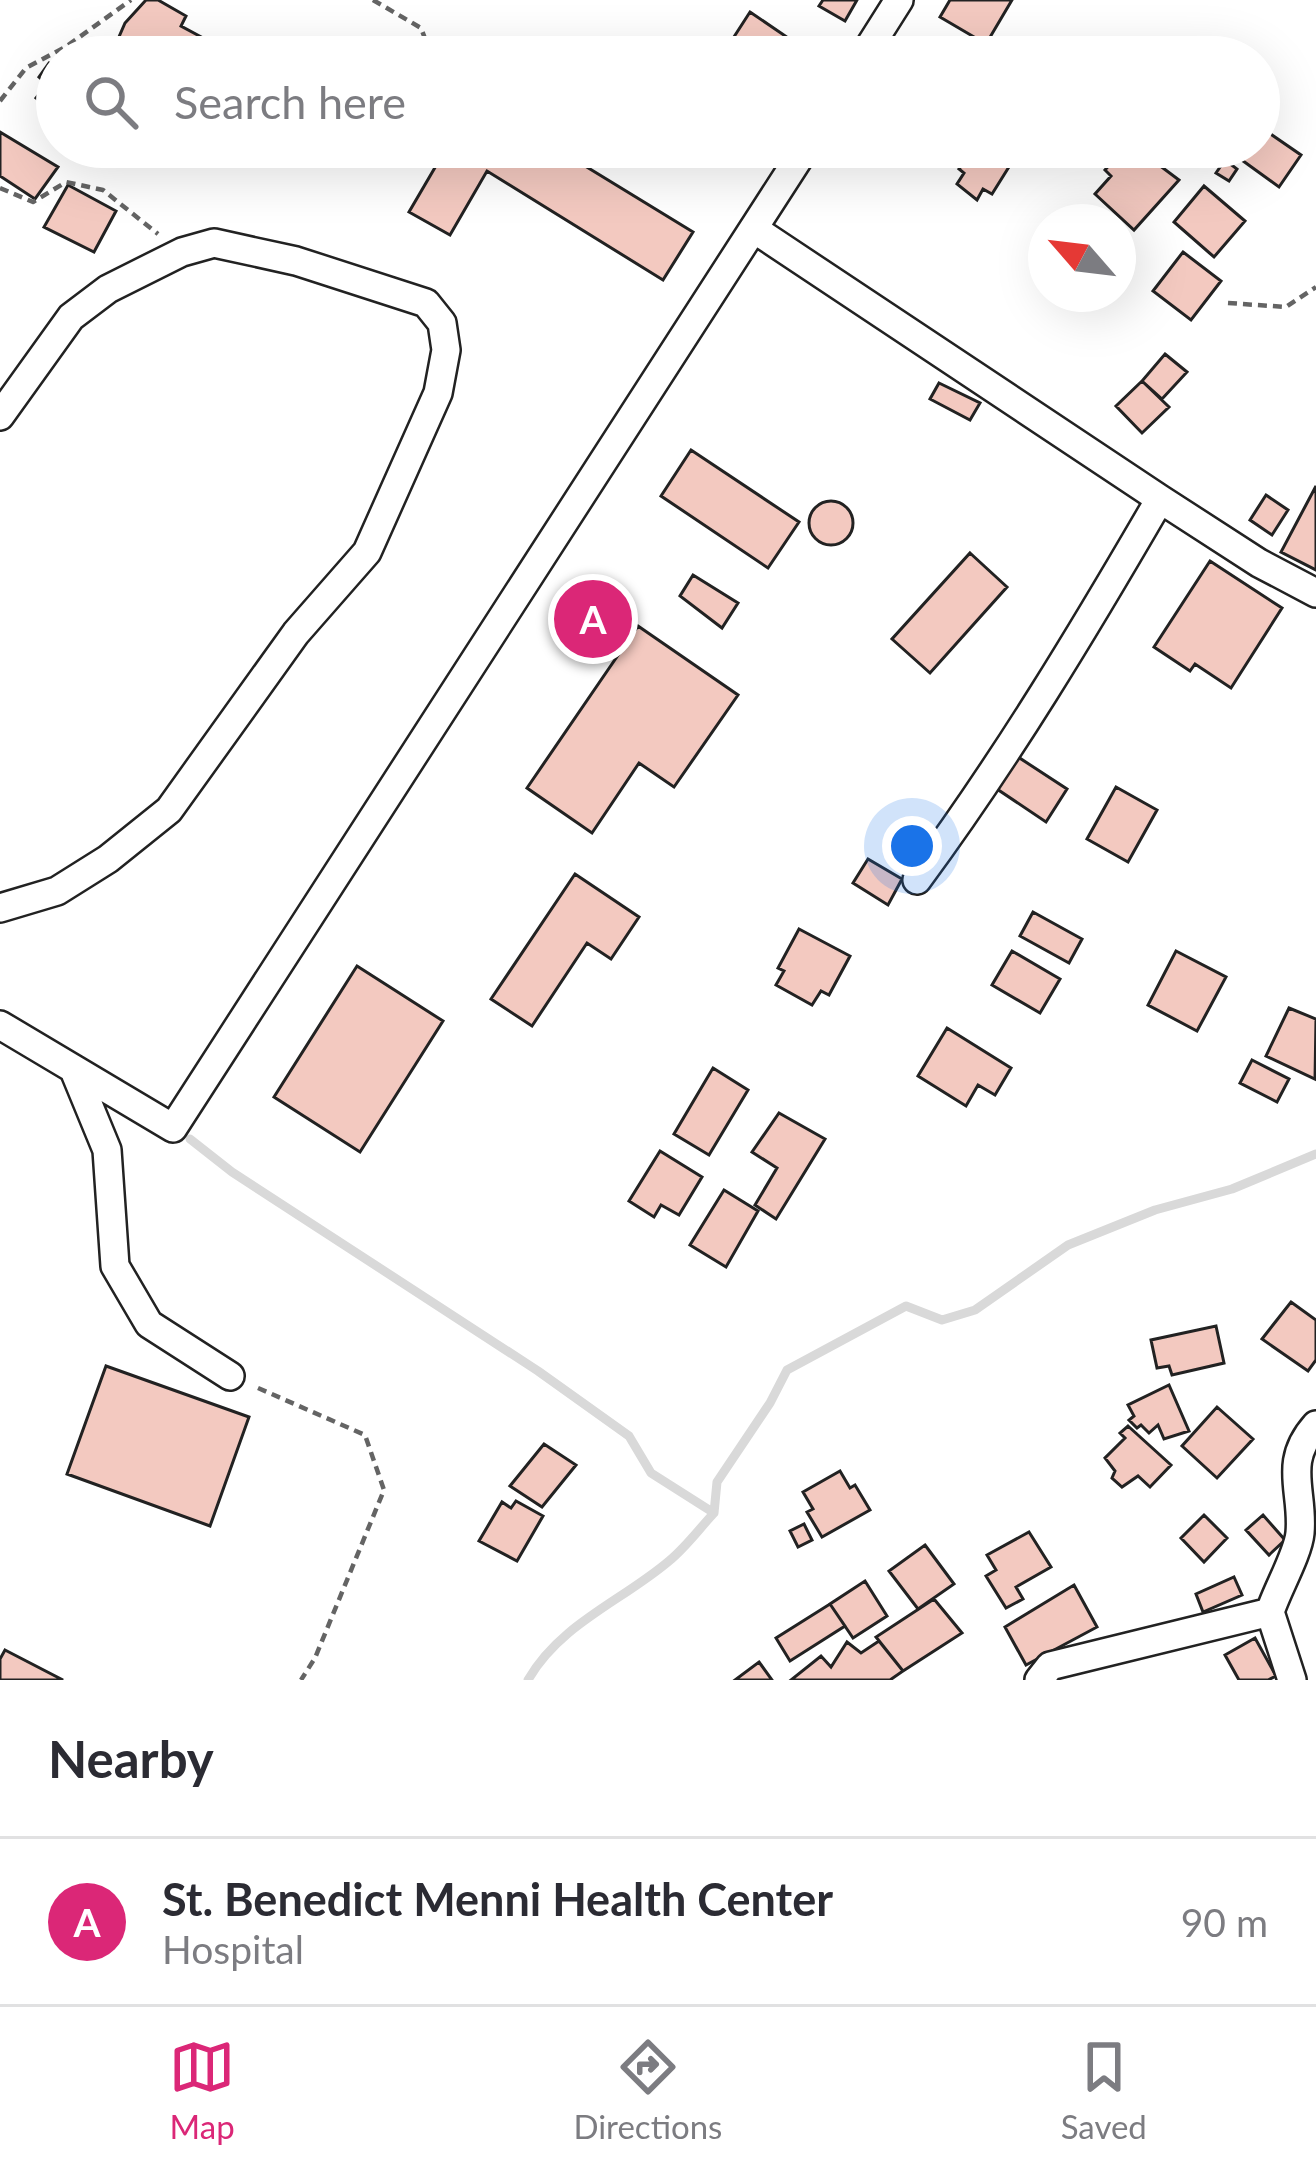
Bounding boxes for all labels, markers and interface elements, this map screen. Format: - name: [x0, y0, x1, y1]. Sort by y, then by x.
- search box: [36, 36, 1280, 168]
- icon: search: [78, 69, 144, 135]
- text: Search here: [174, 75, 406, 129]
- north arrow: [1028, 204, 1136, 312]
- pin: A: [554, 574, 632, 664]
- your location: [882, 816, 942, 876]
- text: Nearby: [48, 1728, 214, 1789]
- text: St. Benedict Menni Health Center: [162, 1872, 833, 1926]
- text: A: [73, 1899, 101, 1945]
- text: 90 m: [1181, 1899, 1268, 1945]
- text: Hospital: [162, 1926, 304, 1972]
- tab: Map: [169, 2034, 235, 2146]
- tab: Directions: [573, 2034, 722, 2146]
- tab: Saved: [1061, 2034, 1147, 2146]

